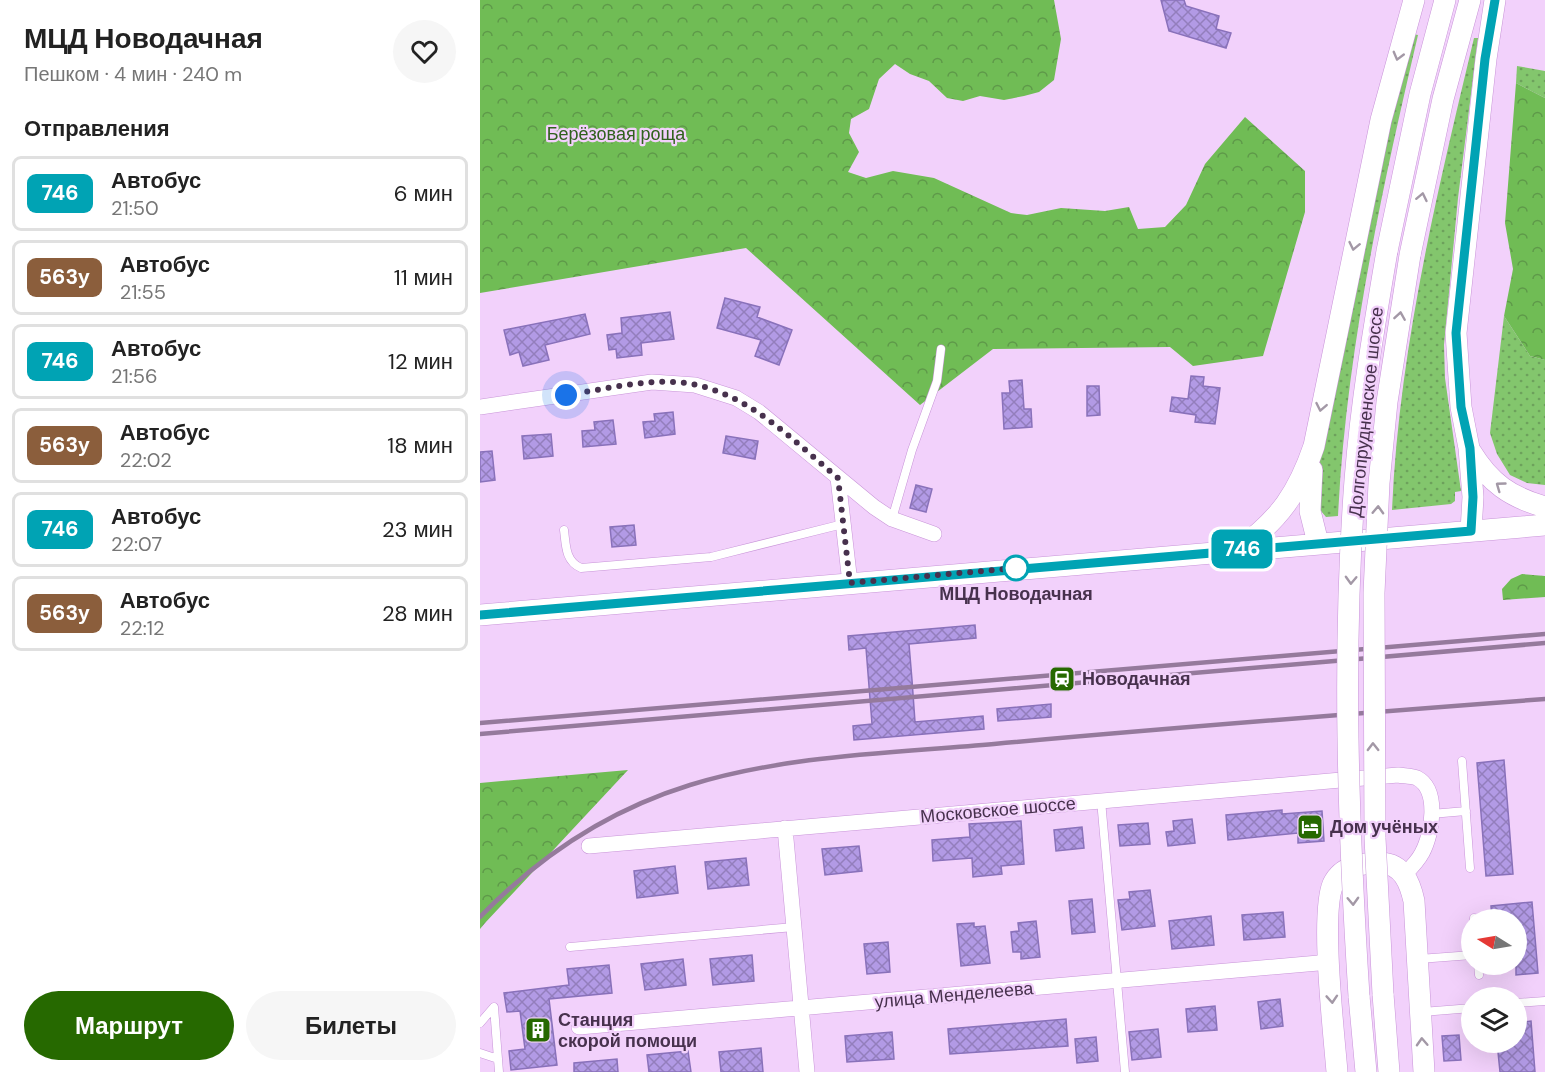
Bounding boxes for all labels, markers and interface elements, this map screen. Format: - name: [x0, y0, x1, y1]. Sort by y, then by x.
- text: МЦД Новодачная: [24, 20, 263, 57]
- button: heart: [393, 20, 456, 83]
- one-way arrow: [1392, 51, 1405, 61]
- text: Пешком · 4 мин · 240 m: [24, 61, 242, 87]
- text: Отправления: [24, 114, 170, 143]
- park label: Берёзовая роща: [547, 122, 686, 146]
- text: Автобус: [111, 166, 201, 195]
- text: 746: [41, 179, 79, 207]
- text: 6 мин: [394, 179, 453, 208]
- one-way arrow: [1415, 193, 1428, 203]
- text: 21:50: [111, 195, 159, 221]
- one-way arrow: [1348, 241, 1361, 251]
- text: Автобус: [120, 250, 210, 279]
- text: 563у: [39, 263, 90, 291]
- text: 11 мин: [394, 263, 453, 292]
- text: 21:55: [120, 279, 166, 305]
- street label: Долгопрудненское шоссе: [1343, 306, 1389, 518]
- one-way arrow: [1393, 312, 1406, 322]
- text: Автобус: [111, 334, 201, 363]
- text: 746: [41, 347, 79, 375]
- text: 12 мин: [388, 347, 453, 376]
- text: 21:56: [111, 363, 158, 389]
- your location: [551, 380, 581, 410]
- one-way arrow: [1315, 402, 1328, 412]
- text: Автобус: [120, 418, 210, 447]
- text: 563у: [39, 431, 90, 459]
- text: 18 мин: [387, 431, 453, 460]
- text: 22:02: [120, 447, 172, 473]
- one-way arrow: [1496, 482, 1507, 493]
- text: Автобус: [111, 502, 201, 531]
- one-way arrow: [1371, 505, 1384, 514]
- text: 746: [41, 515, 79, 543]
- text: 23 мин: [382, 515, 453, 544]
- line badge: 746: [1208, 530, 1276, 568]
- text: 22:07: [111, 531, 162, 557]
- text: 746: [1223, 535, 1261, 563]
- marker: МЦД Новодачная: [1003, 555, 1029, 581]
- one-way arrow: [1345, 576, 1357, 585]
- place label: МЦД Новодачная: [939, 582, 1093, 606]
- text: Автобус: [120, 586, 210, 615]
- text: 563у: [39, 599, 90, 627]
- text: 28 мин: [382, 599, 453, 628]
- text: 22:12: [120, 615, 165, 641]
- station icon: Новодачная: [1047, 664, 1077, 694]
- place label: Новодачная: [1082, 667, 1190, 691]
- one-way arrow: [1367, 742, 1379, 751]
- street label: Московское шоссе: [919, 791, 1077, 829]
- hotel icon: Дом учёных: [1295, 812, 1325, 842]
- place label: Дом учёных: [1330, 815, 1438, 839]
- one-way arrow: [1347, 897, 1360, 906]
- north arrow: [1461, 909, 1527, 975]
- map controls: [1461, 909, 1527, 1053]
- street label: улица Менделеева: [874, 976, 1035, 1014]
- button: layers: [1461, 987, 1527, 1053]
- button: Маршрут: [24, 991, 234, 1060]
- button: Билеты: [246, 991, 456, 1060]
- one-way arrow: [1325, 994, 1338, 1003]
- place label: Станция скорой помощи: [558, 1008, 697, 1053]
- building icon: Станция скорой помощи: [523, 1015, 553, 1045]
- one-way arrow: [1416, 1038, 1429, 1047]

